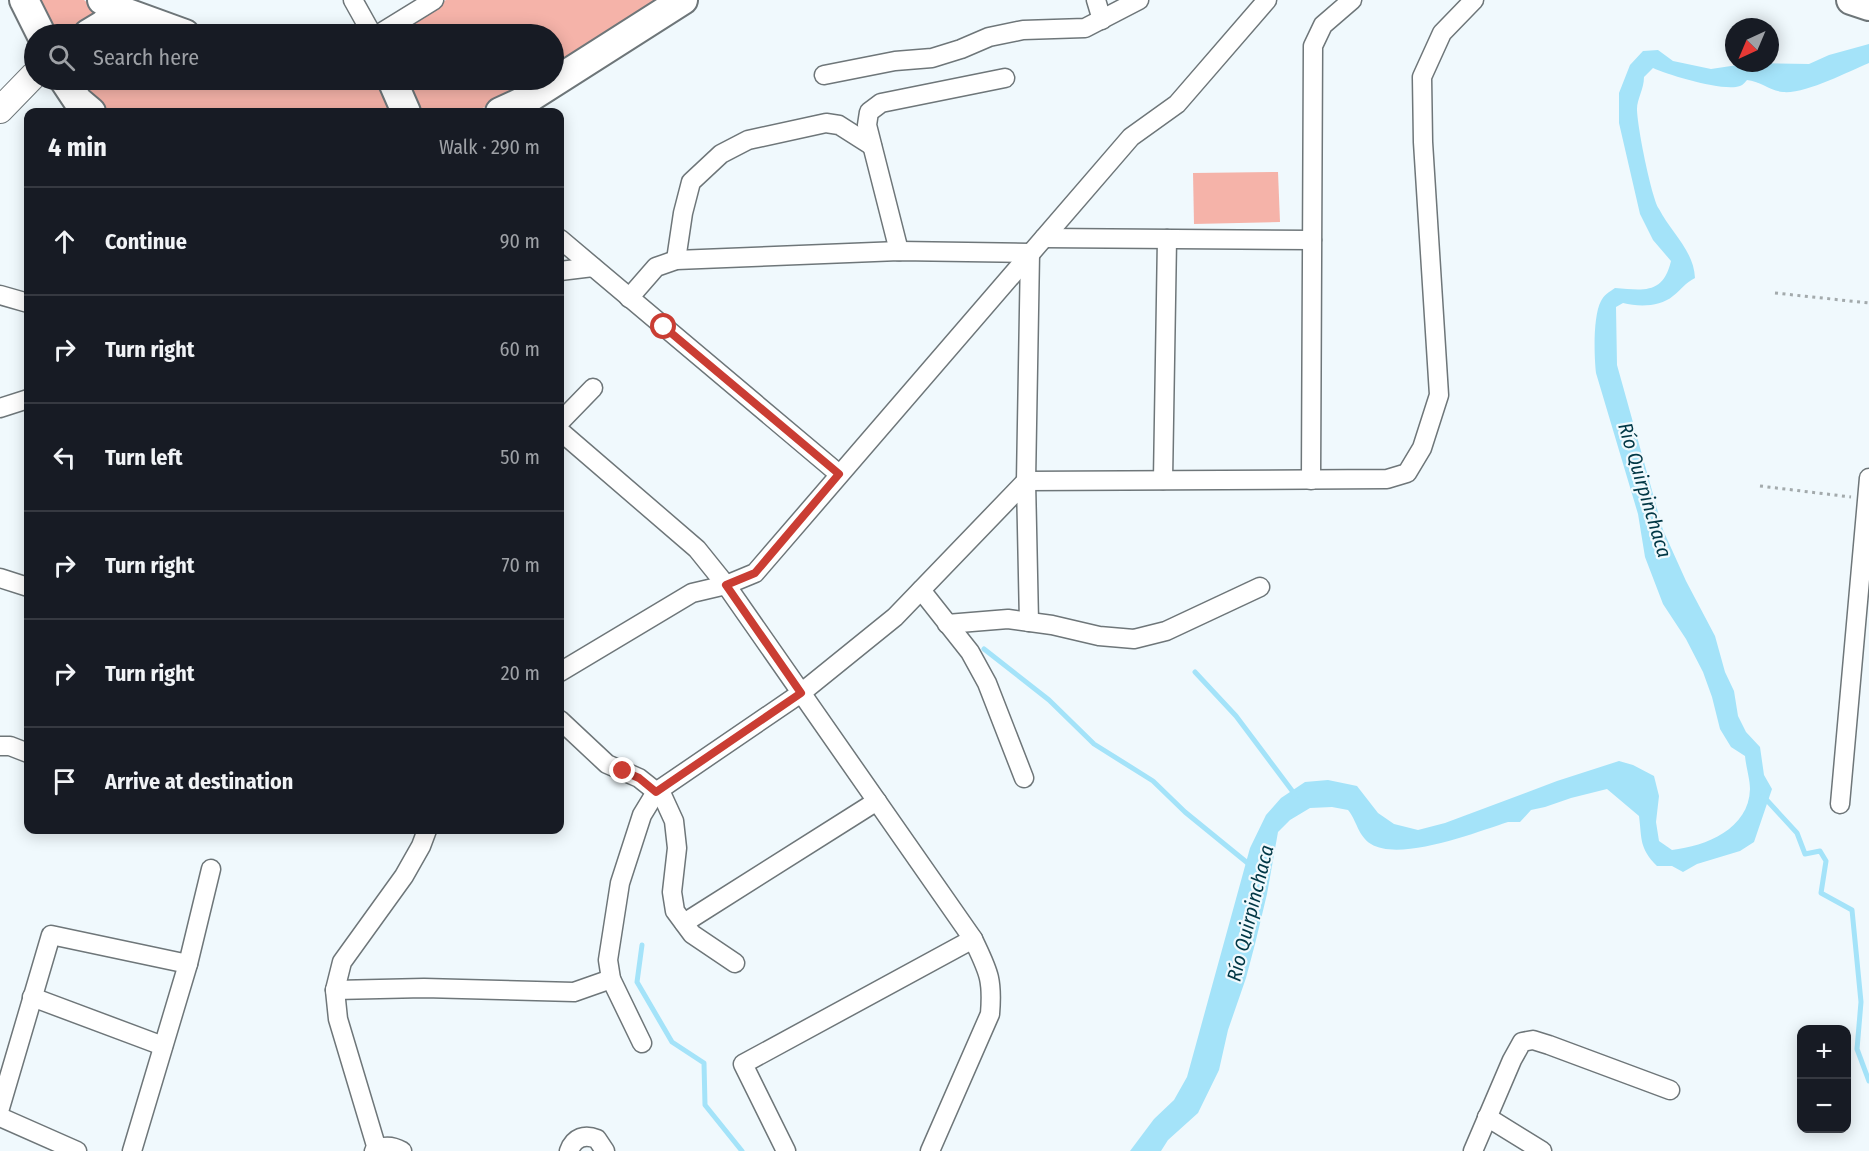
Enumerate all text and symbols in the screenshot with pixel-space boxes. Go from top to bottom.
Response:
north arrow [1725,18,1779,72]
search box [24,24,564,90]
icon: search [45,41,78,74]
text: Search here [93,44,199,71]
text: 4 min [48,132,107,163]
text: Walk · 290 m [439,135,540,159]
icon: ahead [48,225,81,258]
text: Continue [105,228,187,255]
text: 90 m [500,229,540,253]
route start [650,313,676,339]
icon: right [48,333,81,366]
text: Turn right [105,336,194,363]
text: 60 m [500,337,540,361]
water label: Río Quirpinchaca [1613,420,1677,560]
icon: left [48,441,81,474]
text: Turn left [105,444,183,471]
text: 50 m [500,445,540,469]
icon: right [48,549,81,582]
text: Turn right [105,552,194,579]
text: 70 m [502,553,540,577]
icon: right [48,657,81,690]
text: Turn right [105,660,194,687]
text: 20 m [501,661,540,685]
route end [609,757,635,783]
icon: arrive [48,765,81,798]
text: Arrive at destination [105,768,293,795]
water label: Río Quirpinchaca [1221,842,1279,984]
map controls [1797,1025,1851,1133]
button: + [1797,1025,1851,1079]
button: − [1797,1079,1851,1133]

